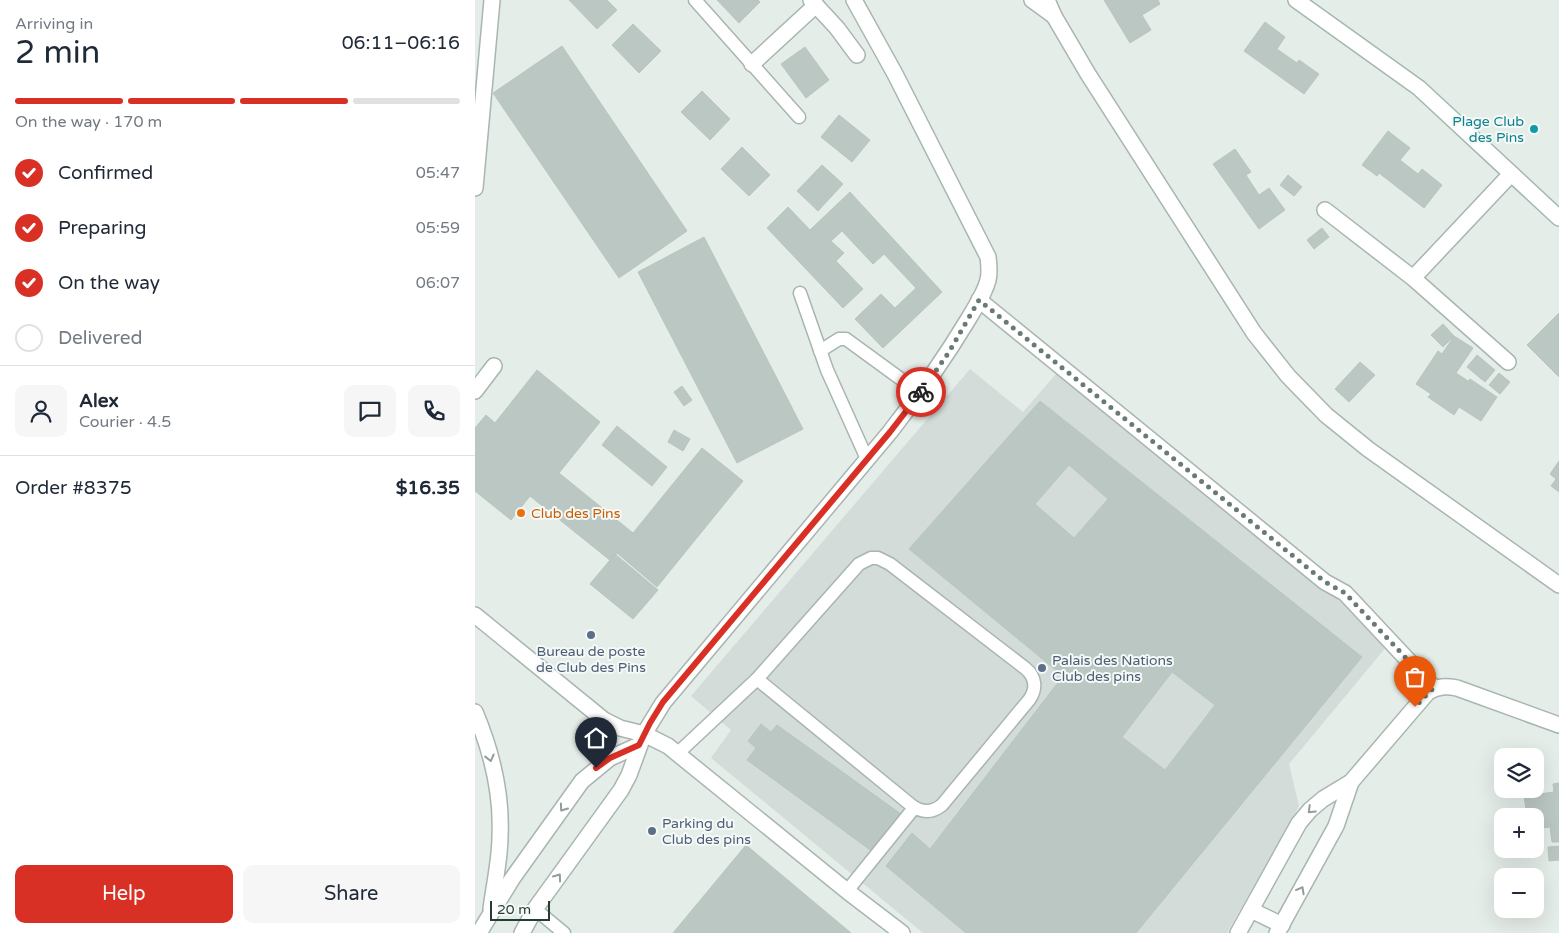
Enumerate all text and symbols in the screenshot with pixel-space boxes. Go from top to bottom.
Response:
text: Arriving in [15,14,93,34]
text: 06:11–06:16 [342,32,460,54]
text: 2 min [15,34,100,72]
text: On the way · 170 m [15,112,162,132]
place label: Plage Club des Pins [1452,113,1524,146]
marker: Plage Club des Pins [1528,123,1540,135]
icon: check [15,159,43,187]
text: Confirmed [58,162,153,184]
text: 05:47 [416,163,460,183]
icon: check [15,214,43,242]
text: Preparing [58,217,147,239]
text: 05:59 [416,218,460,238]
icon: check [15,269,43,297]
text: On the way [58,272,160,294]
text: 06:07 [416,273,460,293]
text: Delivered [58,327,143,349]
courier [896,367,946,417]
icon: bike [907,378,935,406]
button: person [15,385,67,437]
button: chat [344,385,396,437]
button: phone [408,385,460,437]
text: Alex [79,390,119,412]
text: Courier · 4.5 [79,412,171,432]
text: Order #8375 [15,477,132,499]
text: $16.35 [396,477,460,499]
place label: Club des Pins [531,505,621,522]
marker: Club des Pins [515,507,527,519]
marker: Bureau de poste de Club des Pins [585,629,597,641]
place label: Bureau de poste de Club des Pins [536,643,646,676]
place label: Palais des Nations Club des pins [1052,652,1173,685]
pin [1394,656,1436,707]
marker: Palais des Nations Club des pins [1036,662,1048,674]
icon: bag [1401,663,1429,691]
pin [575,717,617,768]
icon: home [582,724,610,752]
map controls [1494,748,1544,918]
button: layers [1494,748,1544,798]
one-way arrow [484,754,495,763]
one-way arrow [560,802,569,812]
one-way arrow [1308,804,1317,813]
button: + [1494,808,1544,858]
place label: Parking du Club des pins [662,815,751,848]
marker: Parking du Club des pins [646,825,658,837]
button: Help [15,865,233,923]
button: Share [243,865,460,923]
button: − [1494,868,1544,918]
one-way arrow [552,874,561,883]
one-way arrow [1295,887,1305,896]
scale bar [490,898,550,921]
text: 20 m [497,901,531,918]

